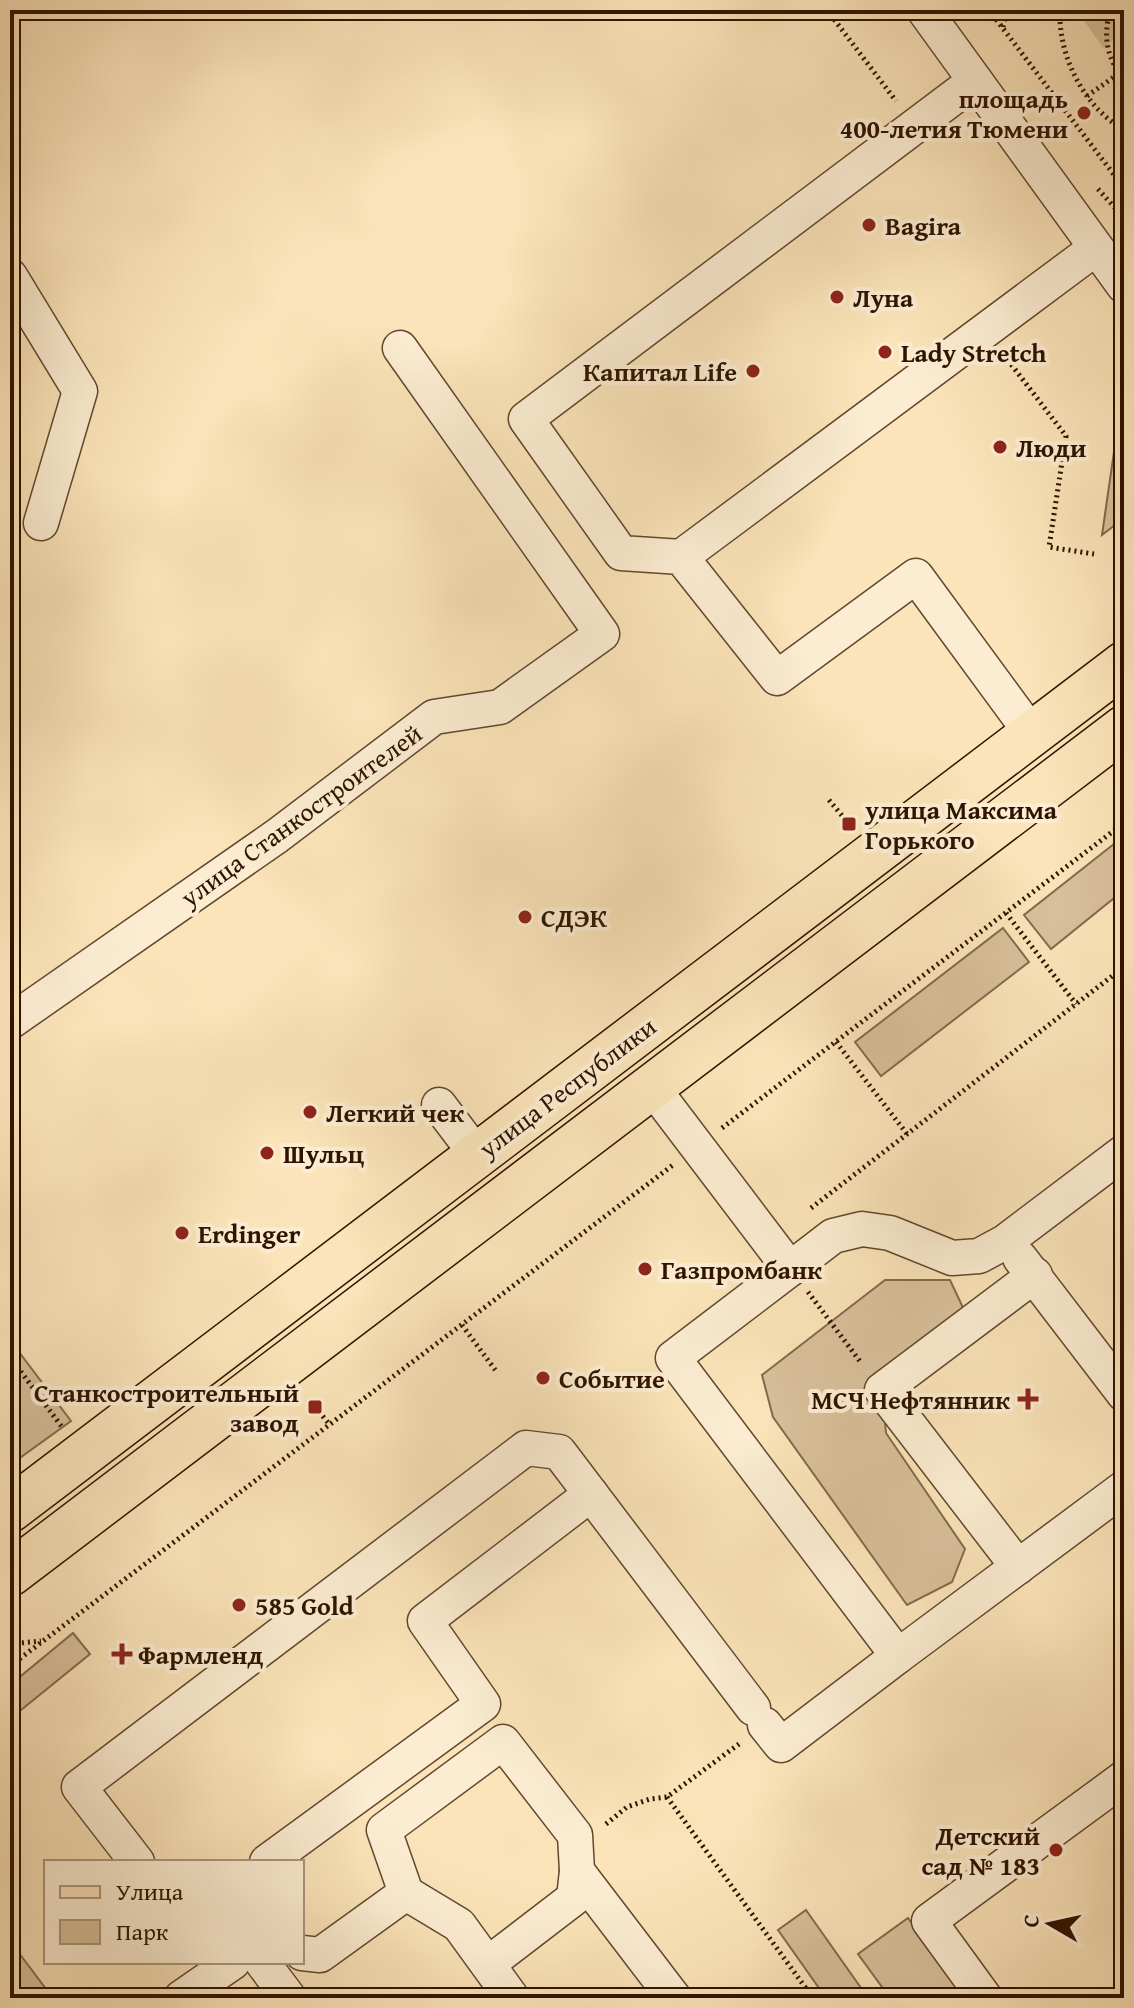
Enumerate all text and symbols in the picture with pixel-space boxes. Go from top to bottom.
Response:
place label: площадь 400-летия Тюмени [840,79,1068,148]
marker: площадь 400-летия Тюмени [1075,104,1093,122]
place label: Bagira [885,206,962,245]
marker: Bagira [860,216,878,234]
place label: Луна [853,278,914,317]
marker: Луна [828,288,846,306]
place label: Lady Stretch [901,333,1047,372]
marker: Lady Stretch [876,343,894,361]
place label: Капитал Life [583,352,737,391]
marker: Капитал Life [744,362,762,380]
place label: Люди [1016,428,1086,467]
marker: Люди [991,438,1009,456]
street label: улица Станкостроителей [171,714,430,917]
place label: улица Максима Горького [864,790,1058,859]
marker: улица Максима Горького [840,815,858,833]
place label: СДЭК [541,898,608,937]
marker: СДЭК [516,908,534,926]
street label: улица Республики [469,1007,664,1167]
place label: Легкий чек [326,1093,464,1132]
marker: Легкий чек [301,1103,319,1121]
place label: Шульц [283,1134,365,1173]
marker: Шульц [258,1144,276,1162]
place label: Erdinger [198,1214,300,1253]
marker: Erdinger [173,1224,191,1242]
place label: Газпромбанк [661,1250,822,1289]
marker: Газпромбанк [636,1260,654,1278]
place label: Событие [559,1359,665,1398]
marker: Событие [534,1369,552,1387]
place label: Станкостроительный завод [34,1373,299,1442]
place label: МСЧ Нефтянник [811,1380,1010,1419]
marker: МСЧ Нефтянник [1017,1388,1039,1410]
marker: Станкостроительный завод [306,1398,324,1416]
place label: 585 Gold [255,1586,354,1625]
marker: 585 Gold [230,1596,248,1614]
place label: Фармленд [138,1635,263,1674]
marker: Фармленд [113,1645,131,1663]
place label: Детский сад № 183 [921,1816,1040,1885]
marker: Детский сад № 183 [1047,1841,1065,1859]
legend [44,1860,304,1964]
text: Улица [116,1874,184,1909]
north arrow [1010,1884,1090,1964]
text: С [1013,1912,1047,1930]
text: Парк [116,1914,169,1949]

